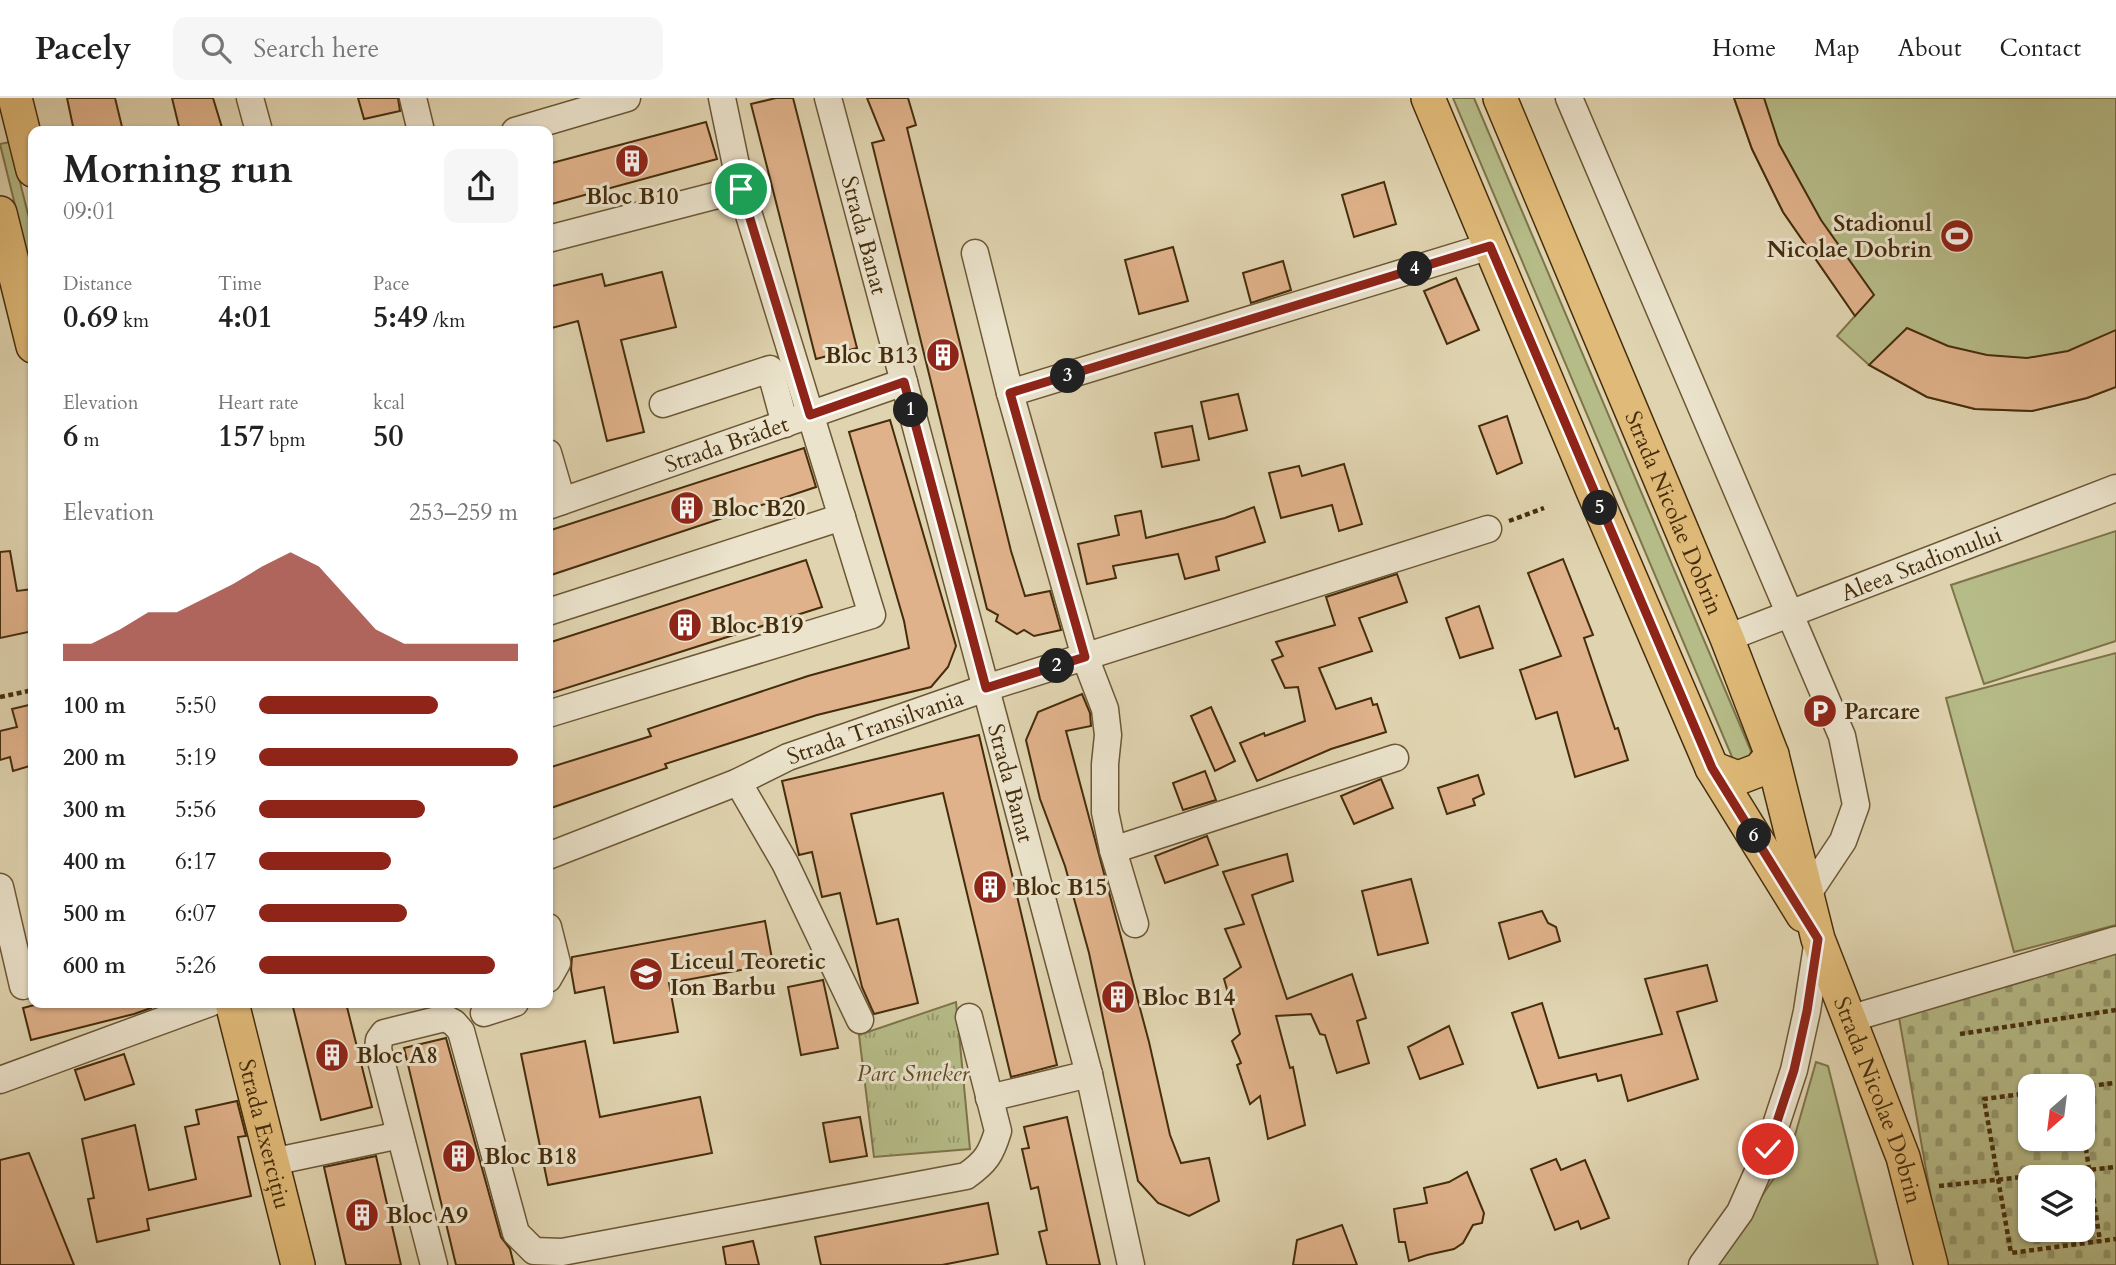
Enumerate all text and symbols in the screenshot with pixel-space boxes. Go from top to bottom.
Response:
search box [173,17,663,80]
text: Pacely [35,26,131,71]
icon: search [197,29,235,67]
text: Search here [253,31,379,66]
text: Home [1712,32,1776,65]
text: Map [1814,32,1860,65]
text: About [1898,32,1962,65]
text: Contact [2000,32,2081,65]
building icon: Bloc B10 [613,142,651,180]
text: Morning run [63,144,293,196]
button: share [444,149,518,223]
pin [711,159,771,219]
icon: arrive [722,170,760,208]
street label: Strada Banat [834,173,895,298]
place label: Bloc B10 [585,181,679,212]
text: 09:01 [63,196,116,227]
place label: Stadionul Nicolae Dobrin [1767,208,1932,265]
sports icon: Stadionul Nicolae Dobrin [1938,217,1976,255]
pin: 4 [1398,252,1432,286]
text: 4 [1410,255,1419,281]
text: Distance [63,271,132,297]
text: Time [218,271,262,297]
text: Pace [373,271,410,297]
text: 0.69 [63,297,118,338]
text: 4:01 [218,297,273,338]
text: 5:49 [373,297,428,338]
text: km [118,308,149,334]
text: /km [428,308,465,334]
building icon: Bloc B13 [924,336,962,374]
place label: Bloc B13 [825,340,918,371]
pin: 3 [1050,358,1086,394]
text: 3 [1063,362,1072,388]
text: Elevation [63,390,138,416]
text: Heart rate [218,390,299,416]
text: kcal [373,390,405,416]
pin: 1 [894,392,928,428]
text: 1 [906,396,915,422]
street label: Strada Nicolae Dobrin [1617,406,1731,620]
street label: Strada Brădet [660,408,793,480]
text: 6 [63,416,78,457]
text: 157 [218,416,264,457]
text: 50 [373,416,404,457]
text: m [78,427,100,453]
text: bpm [264,427,306,453]
building icon: Bloc B20 [668,489,706,527]
pin: 5 [1582,490,1618,526]
place label: Bloc B20 [712,493,805,524]
text: 5 [1595,494,1604,520]
text: Elevation [63,497,154,528]
text: 253–259 m [409,497,518,528]
street label: Aleea Stadionului [1836,519,2006,609]
building icon: Bloc B19 [666,606,704,644]
place label: Bloc B19 [710,610,803,641]
pin: 2 [1040,648,1074,684]
text: 2 [1052,652,1061,678]
street label: Strada Transilvania [783,682,968,772]
text: 100 m [63,690,126,721]
text: 5:50 [175,690,216,721]
parking icon: Parcare [1801,692,1839,730]
place label: Parcare [1844,696,1920,727]
street label: Strada Banat [980,720,1041,846]
text: 200 m [63,742,126,773]
text: 5:19 [175,742,216,773]
text: 300 m [63,794,126,825]
text: 5:56 [175,794,216,825]
pin: 6 [1736,818,1772,854]
text: 6 [1749,822,1758,848]
text: 400 m [63,846,126,877]
text: 6:17 [175,846,216,877]
building icon: Bloc B15 [971,868,1009,906]
place label: Bloc B15 [1014,872,1107,903]
text: 500 m [63,898,126,929]
text: 6:07 [175,898,216,929]
place label: Liceul Teoretic Ion Barbu [670,946,826,1003]
text: 600 m [63,950,126,981]
text: 5:26 [175,950,216,981]
school or university icon: Liceul Teoretic Ion Barbu [627,955,665,993]
building icon: Bloc B14 [1099,978,1137,1016]
place label: Bloc B14 [1142,982,1235,1013]
street label: Strada Nicolae Dobrin [1826,992,1929,1207]
building icon: Bloc A8 [313,1036,351,1074]
place label: Bloc A8 [356,1040,438,1071]
street label: Strada Exercițiu [231,1056,298,1212]
park label: Parc Smeker [857,1058,971,1089]
north arrow [2018,1074,2095,1152]
map controls [2018,1074,2095,1242]
pin [1738,1119,1798,1179]
icon: check [1749,1130,1787,1168]
building icon: Bloc B18 [440,1137,478,1175]
place label: Bloc B18 [484,1141,577,1172]
button: layers [2018,1165,2095,1242]
building icon: Bloc A9 [343,1196,381,1234]
place label: Bloc A9 [386,1200,468,1231]

